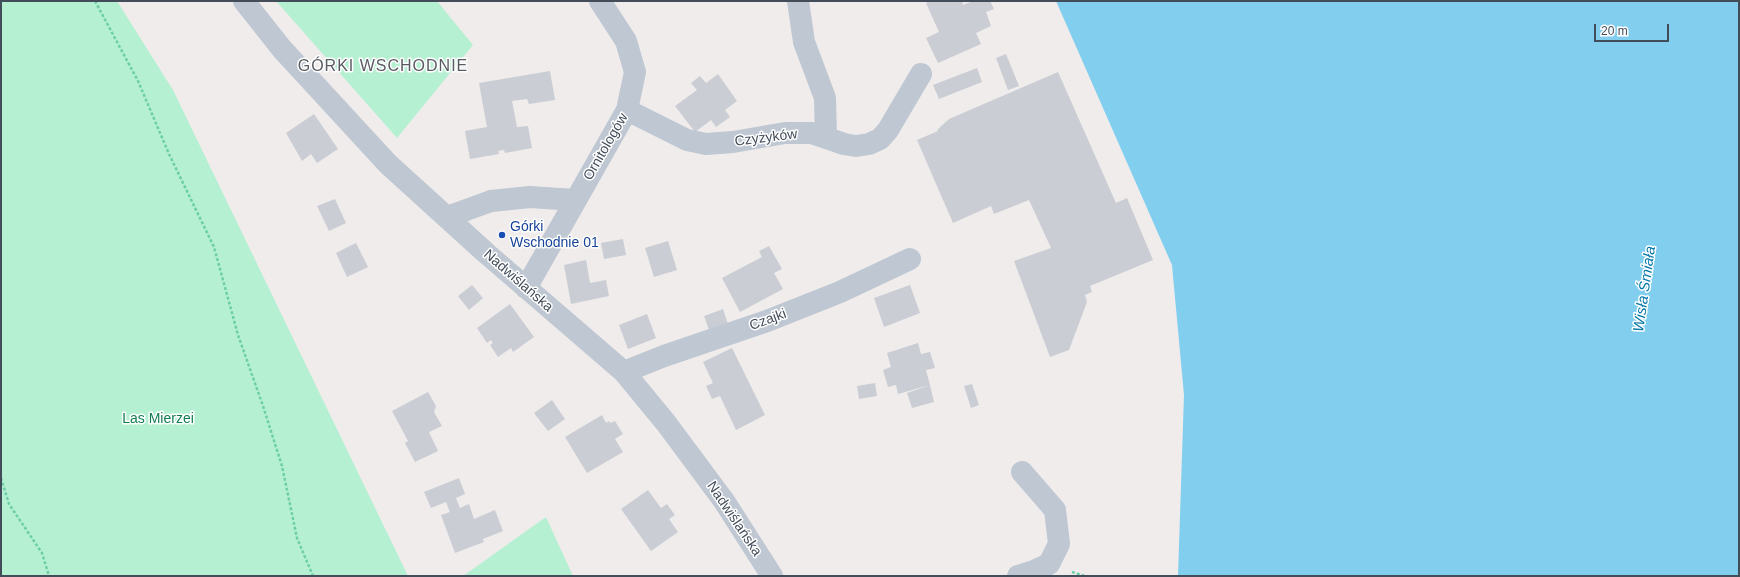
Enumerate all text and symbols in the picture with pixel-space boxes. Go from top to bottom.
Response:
scale bar [1596,16,1671,42]
text: 20 m [1601,24,1628,38]
district label: GÓRKI WSCHODNIE [298,57,468,77]
street label: Ornitologów [580,110,632,184]
street label: Czyżyków [734,126,798,150]
place label: Górki Wschodnie 01 [510,219,599,252]
marker: Górki Wschodnie 01 [497,230,507,240]
water label: Wisła Śmiała [1630,245,1660,333]
street label: Nadwiślańska [480,246,556,316]
street label: Czajki [747,306,789,334]
park label: Las Mierzei [122,411,194,427]
street label: Nadwiślańska [703,478,765,560]

